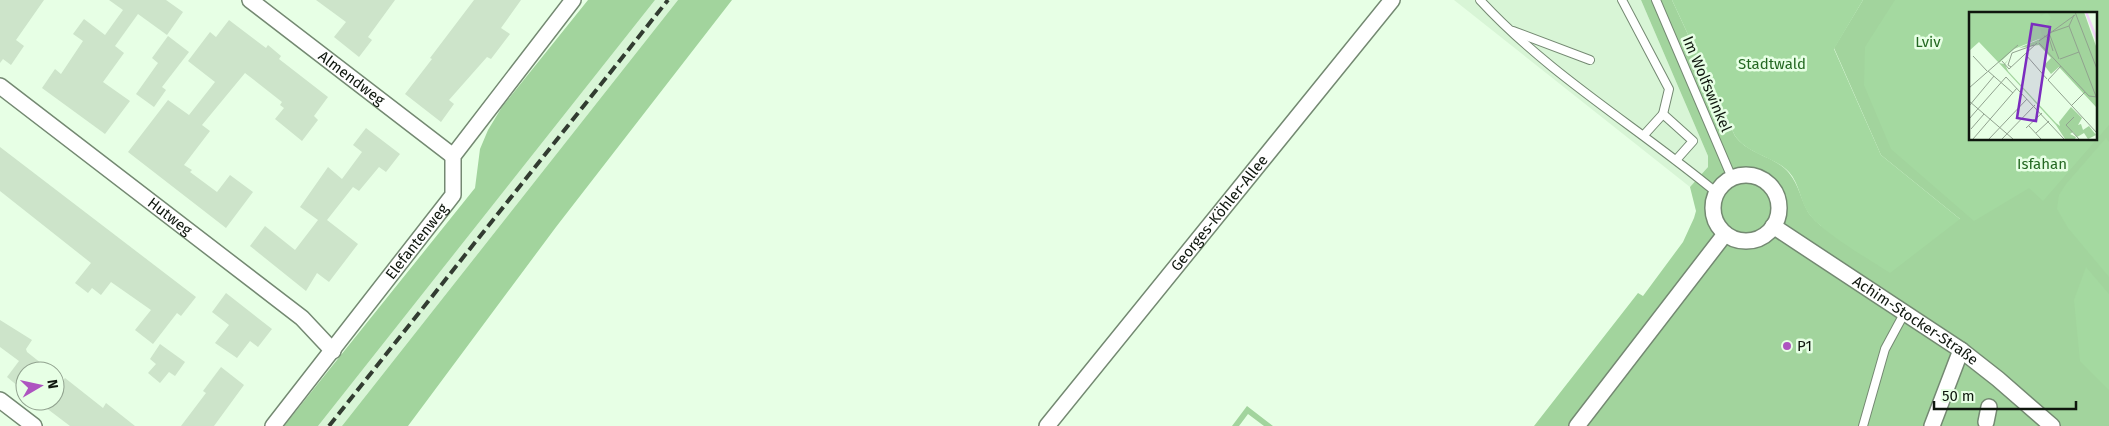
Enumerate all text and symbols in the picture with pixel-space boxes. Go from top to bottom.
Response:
inset map [1969,12,2096,140]
street label: Im Wolfswinkel [1679,33,1736,135]
park label: Lviv [1915,33,1941,51]
street label: Almendweg [315,47,388,109]
park label: Stadtwald [1738,55,1806,73]
street label: Georges-Köhler-Allee [1167,151,1272,275]
park label: Isfahan [2017,155,2067,173]
street label: Hutweg [144,194,196,239]
street label: Elefantenweg [382,200,452,283]
street label: Achim-Stocker-Straße [1849,272,1982,369]
place label: P1 [1797,337,1812,355]
marker: P1 [1781,340,1793,352]
north arrow [15,361,65,411]
text: N [43,378,61,390]
scale bar [1934,378,2076,410]
text: 50 m [1942,387,1975,405]

